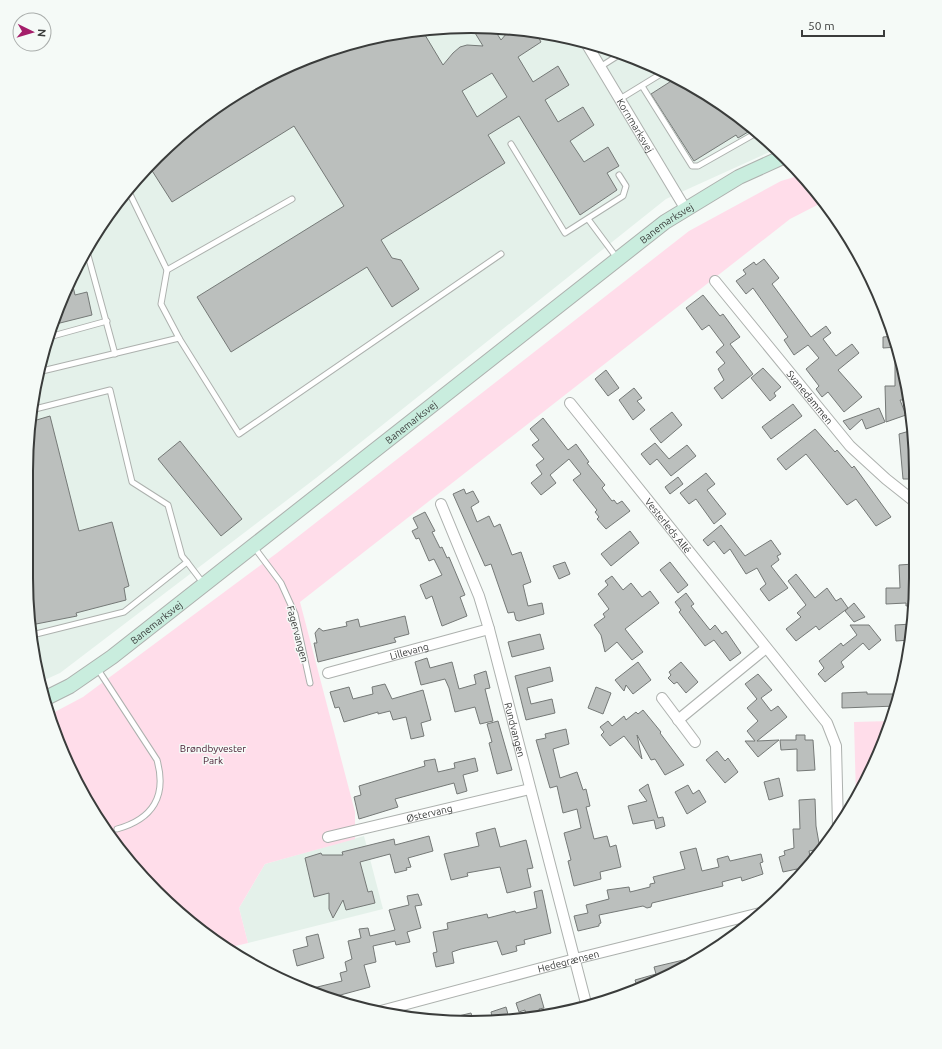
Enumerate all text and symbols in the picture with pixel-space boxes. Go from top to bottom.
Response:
north arrow [12,12,52,52]
scale bar [802,12,884,38]
text: 50 m [808,19,835,32]
text: N [36,28,48,37]
street label: Kornmarksvej [615,97,655,155]
street label: Banemarksvej [638,201,695,246]
street label: Svanedammen [784,368,835,426]
street label: Banemarksvej [383,399,439,446]
street label: Vesterleds Allé [643,496,693,555]
street label: Banemarksvej [128,599,184,646]
street label: Fagervangen [285,605,310,664]
street label: Lillevang [389,641,430,662]
street label: Rundvangen [502,701,527,758]
park label: Brøndbyvester Park [180,743,246,766]
street label: Østervang [405,803,453,824]
street label: Hedegrænsen [536,948,600,975]

